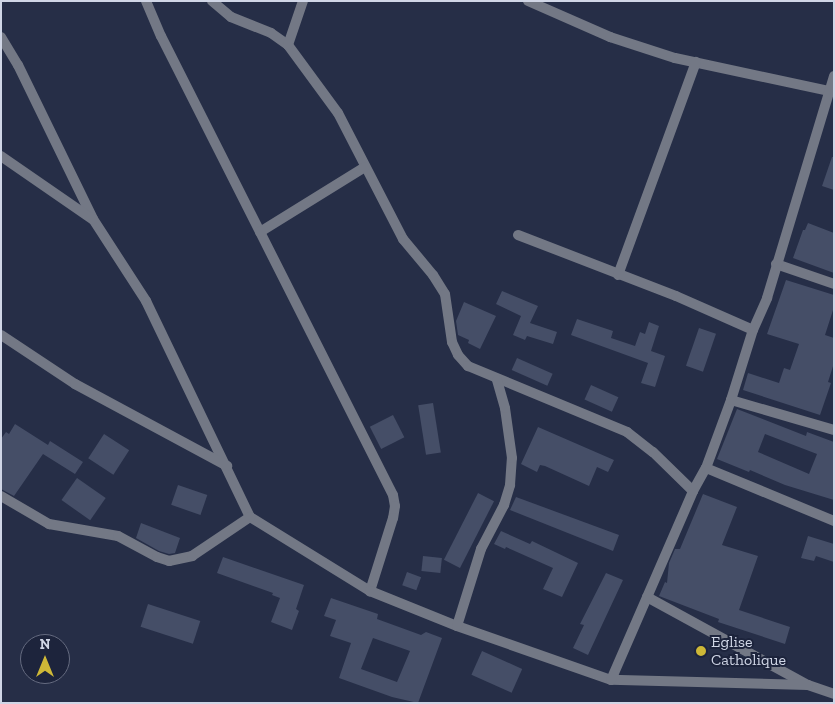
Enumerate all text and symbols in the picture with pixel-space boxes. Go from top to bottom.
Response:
place label: Eglise Catholique [711,632,786,670]
north arrow [20,634,70,684]
text: N [40,636,50,653]
marker: Eglise Catholique [695,645,707,657]

